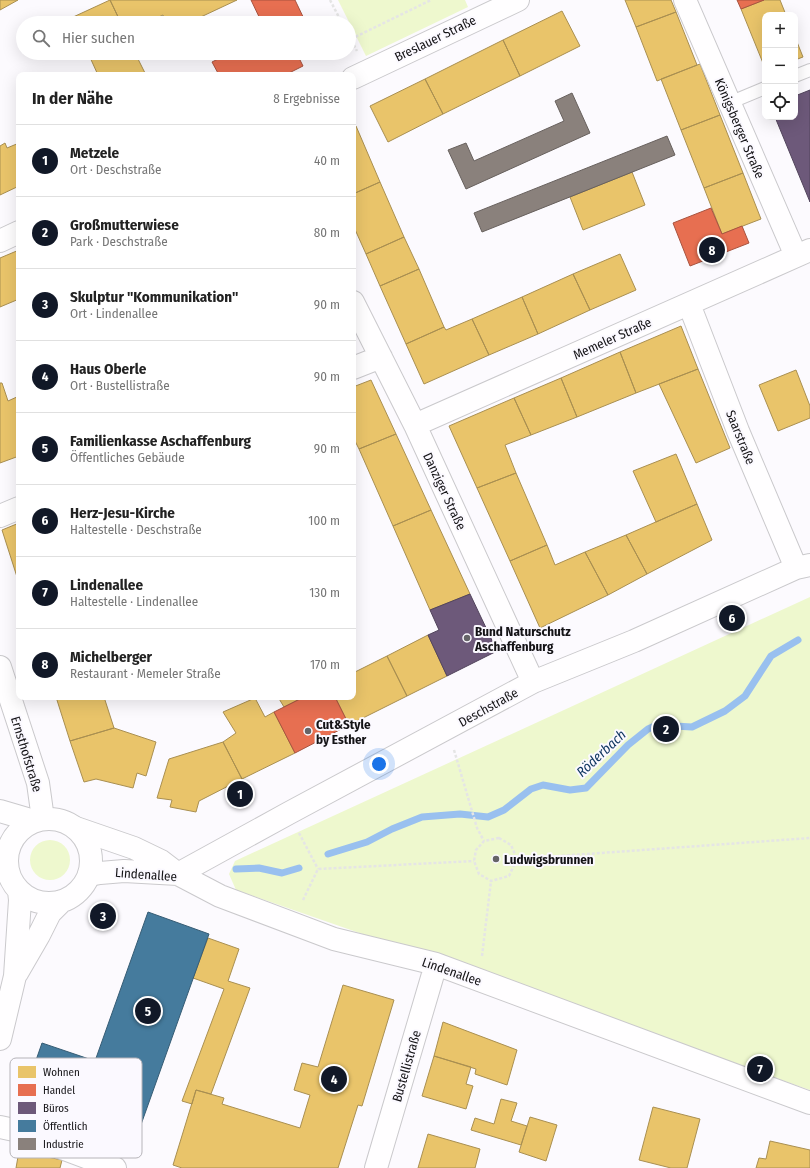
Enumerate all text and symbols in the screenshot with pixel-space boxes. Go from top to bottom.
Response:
street label: Breslauer Straße [392,12,478,65]
map controls [762,12,798,120]
button: + [762,12,798,48]
search box [16,16,356,60]
icon: search [30,27,52,49]
text: Hier suchen [62,29,135,47]
button: − [762,48,798,84]
street label: Königsberger Straße [712,76,767,181]
button: locate [762,84,798,120]
text: In der Nähe [32,88,113,109]
text: 8 Ergebnisse [273,91,340,106]
text: Metzele [70,144,119,162]
text: 1 [42,153,48,168]
text: 40 m [314,153,340,168]
text: Ort · Deschstraße [70,162,161,177]
text: Großmutterwiese [70,216,179,234]
text: 2 [42,225,48,240]
text: 80 m [314,225,340,240]
text: Park · Deschstraße [70,234,168,249]
pin: 8 [699,235,725,265]
text: Skulptur "Kommunikation" [70,288,238,306]
text: 3 [42,297,48,312]
text: 90 m [314,297,340,312]
text: Ort · Lindenallee [70,306,158,321]
street label: Memeler Straße [571,315,654,362]
text: Haus Oberle [70,360,146,378]
text: 4 [42,369,48,384]
text: 90 m [314,369,340,384]
text: Ort · Bustellistraße [70,378,170,393]
street label: Saarstraße [723,408,758,467]
text: Familienkasse Aschaffenburg [70,432,251,450]
text: 5 [42,441,48,456]
text: 90 m [314,441,340,456]
text: Öffentliches Gebäude [70,450,185,465]
street label: Danziger Straße [420,450,469,532]
text: Herz-Jesu-Kirche [70,504,175,522]
text: 6 [42,513,48,528]
text: 100 m [308,513,340,528]
text: Haltestelle · Deschstraße [70,522,202,537]
text: Lindenallee [70,576,143,594]
text: 7 [42,585,48,600]
text: 130 m [309,585,340,600]
text: Haltestelle · Lindenallee [70,594,198,609]
pin: 6 [719,603,745,633]
place label: Bund Naturschutz Aschaffenburg [474,624,571,654]
marker: Bund Naturschutz Aschaffenburg [462,633,472,643]
text: Michelberger [70,648,152,666]
text: 8 [42,657,48,672]
text: 170 m [310,657,340,672]
text: Restaurant · Memeler Straße [70,666,221,681]
street label: Deschstraße [456,685,521,730]
street label: Ernsthofstraße [8,714,45,794]
pin: 2 [653,714,679,744]
place label: Cut&Style by Esther [316,717,371,747]
marker: Cut&Style by Esther [303,726,313,736]
water label: Röderbach [573,726,630,781]
your location [369,754,389,774]
pin: 1 [227,779,253,809]
place label: Ludwigsbrunnen [504,852,594,867]
marker: Ludwigsbrunnen [491,854,501,864]
street label: Lindenallee [115,865,177,884]
pin: 3 [90,901,116,931]
street label: Lindenallee [420,954,484,989]
pin: 5 [135,996,161,1026]
street label: Bustellistraße [389,1029,424,1104]
pin: 7 [747,1054,773,1084]
legend [10,1058,142,1158]
pin: 4 [321,1064,347,1094]
text: Wohnen [43,1066,80,1079]
text: Handel [43,1084,75,1097]
text: Büros [43,1102,69,1115]
text: Öffentlich [43,1120,87,1133]
text: Industrie [43,1138,84,1151]

